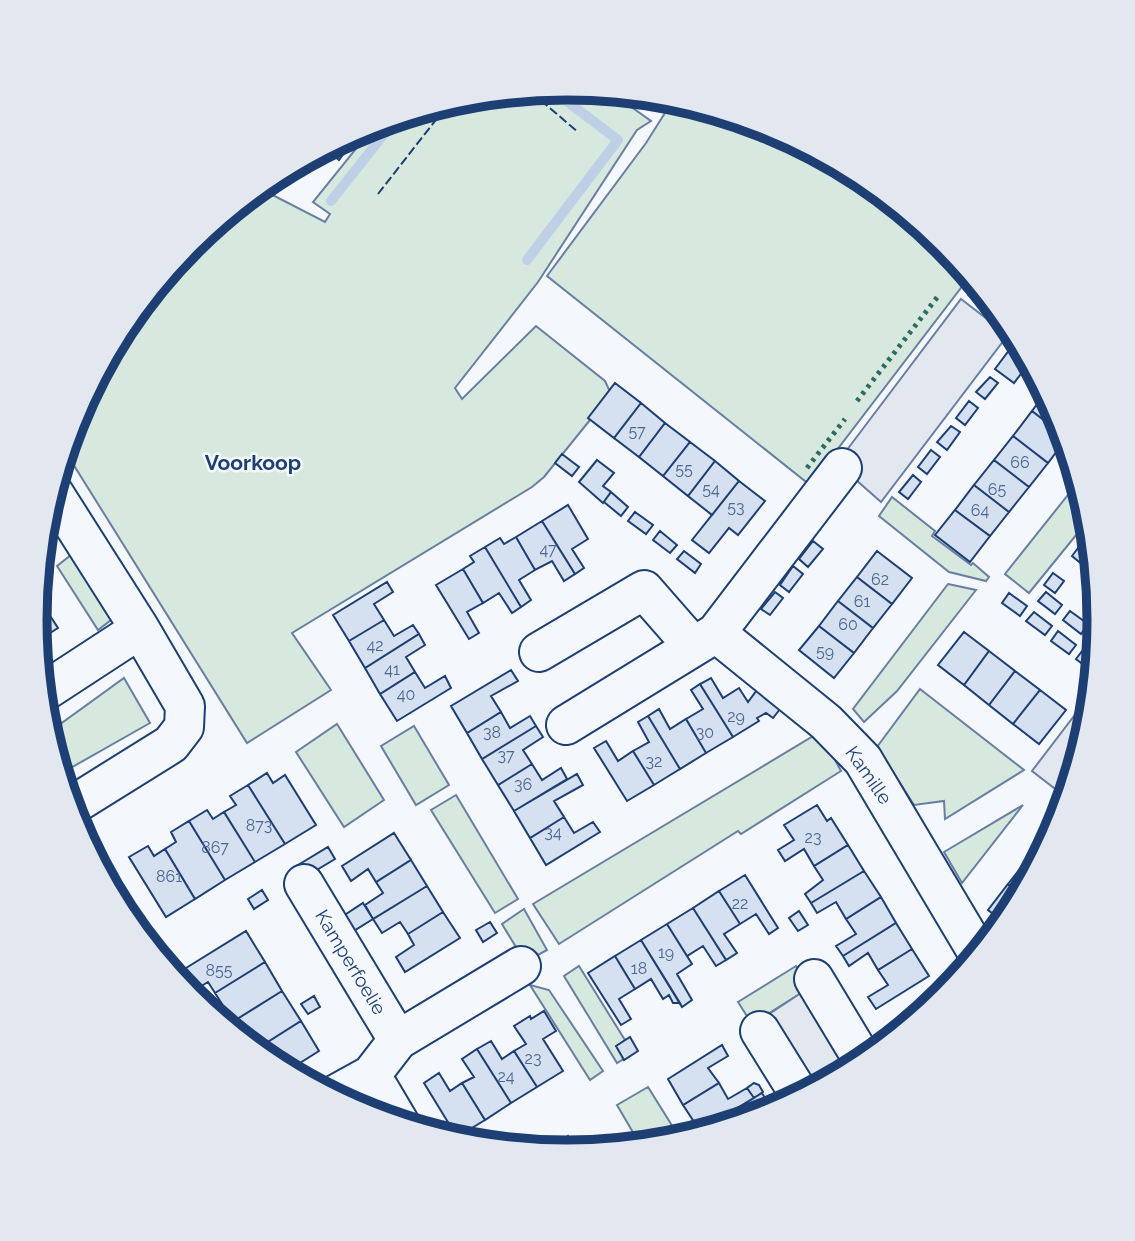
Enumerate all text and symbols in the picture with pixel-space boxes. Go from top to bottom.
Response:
house number: 57 [628,422,646,441]
district label: Voorkoop [205,450,301,475]
house number: 66 [1010,453,1030,472]
house number: 55 [675,460,693,479]
house number: 54 [702,480,720,499]
house number: 65 [988,480,1006,499]
house number: 53 [727,498,745,517]
house number: 64 [971,501,989,520]
house number: 47 [539,540,557,559]
house number: 62 [871,570,889,589]
house number: 61 [854,592,870,611]
house number: 60 [838,615,858,634]
house number: 42 [366,636,384,655]
house number: 59 [816,642,834,661]
house number: 41 [384,660,400,679]
house number: 40 [397,685,415,704]
house number: 29 [727,707,745,726]
house number: 38 [483,723,501,742]
house number: 30 [696,723,714,742]
street label: Kamille [841,742,897,808]
house number: 37 [497,746,515,765]
house number: 32 [646,752,662,771]
house number: 36 [514,775,532,794]
house number: 873 [246,816,272,835]
house number: 34 [544,823,562,842]
house number: 23 [805,828,821,847]
house number: 867 [201,838,229,857]
house number: 861 [156,867,182,886]
house number: 22 [732,894,748,913]
street label: Kamperfoelie [311,906,391,1018]
house number: 19 [658,943,674,962]
house number: 18 [631,959,647,978]
house number: 855 [206,961,233,980]
house number: 23 [525,1049,541,1068]
house number: 24 [497,1067,515,1086]

